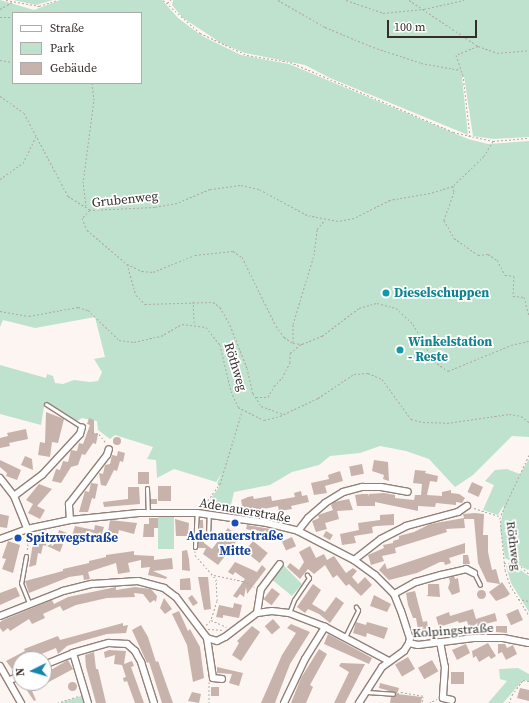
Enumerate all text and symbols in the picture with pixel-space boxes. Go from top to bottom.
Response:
legend [12,12,142,84]
scale bar [389,12,479,38]
text: 100 m [394,19,426,35]
text: Straße [50,20,84,36]
text: Park [50,40,75,56]
text: Gebäude [50,60,97,76]
street label: Grubenweg [91,189,159,211]
place label: Dieselschuppen [394,285,489,301]
marker: Dieselschuppen [381,288,391,298]
place label: Winkelstation - Reste [408,335,492,366]
street label: Röthweg [220,341,250,393]
marker: Winkelstation - Reste [395,345,405,355]
street label: Adenauerstraße [198,495,292,527]
marker: Adenauerstraße Mitte [230,518,240,528]
street label: Röthweg [502,520,524,572]
place label: Adenauerstraße Mitte [187,529,283,560]
place label: Spitzwegstraße [26,530,118,546]
marker: Spitzwegstraße [13,533,23,543]
street label: Kolpingstraße [412,620,494,642]
north arrow [12,651,52,691]
text: N [13,667,28,677]

